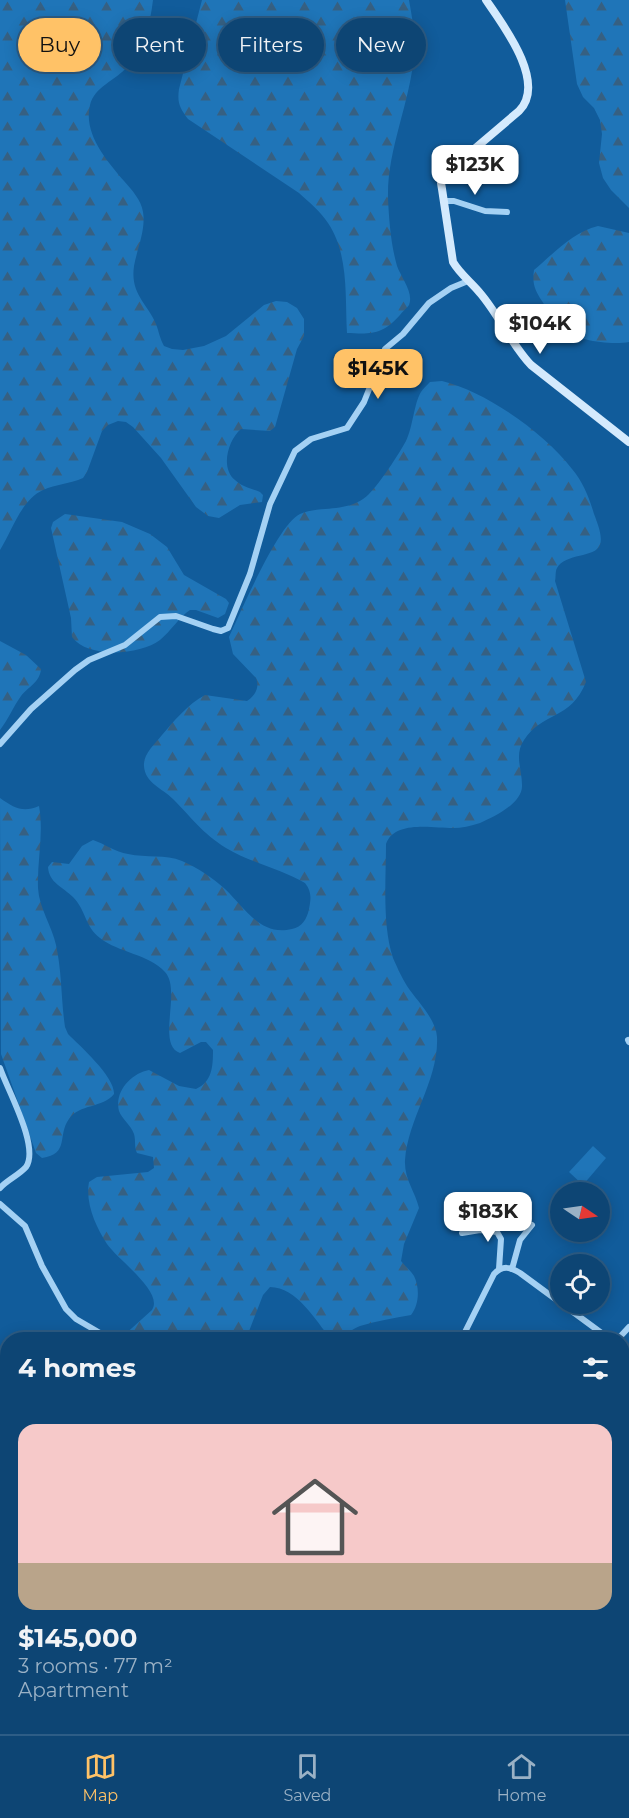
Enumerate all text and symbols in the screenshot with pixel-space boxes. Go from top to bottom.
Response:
chip: Buy [18,18,101,72]
chip: Rent [113,18,206,72]
chip: Filters [218,18,324,72]
chip: New [336,18,426,72]
pin: $123K [433,145,517,196]
text: $123K [446,152,504,176]
pin: $104K [498,304,582,355]
text: $104K [509,311,571,335]
pin: $145K [336,349,420,400]
text: $145K [348,356,408,380]
north arrow [550,1182,610,1242]
map controls [550,1182,610,1314]
pin: $183K [446,1192,530,1243]
text: $183K [458,1199,518,1223]
button: locate [550,1254,610,1314]
text: 4 homes [18,1352,136,1384]
icon: filters [579,1352,612,1385]
icon: home [261,1463,369,1571]
text: $145,000 [18,1622,137,1654]
text: 3 rooms · 77 m² [18,1654,173,1678]
text: Apartment [18,1678,129,1702]
tab: Map [83,1750,118,1805]
tab: Saved [283,1750,331,1805]
tab: Home [497,1750,546,1805]

